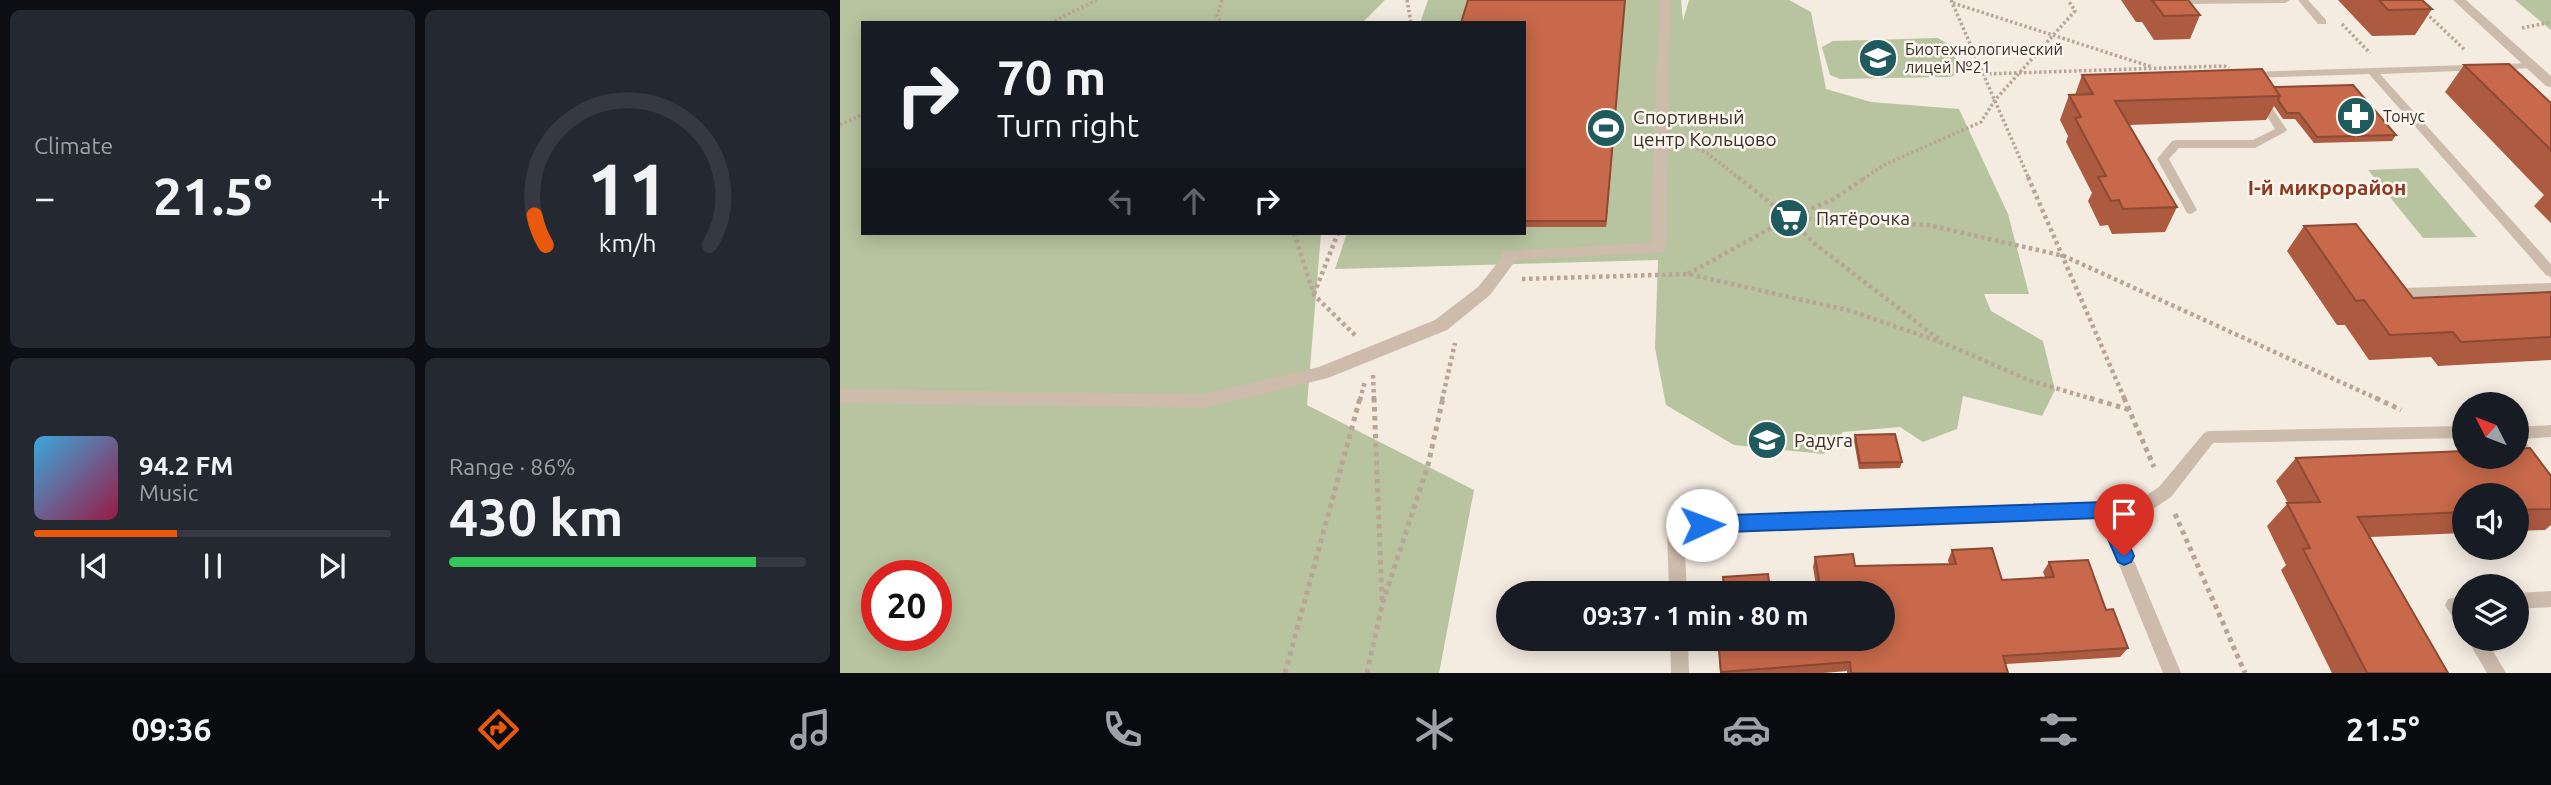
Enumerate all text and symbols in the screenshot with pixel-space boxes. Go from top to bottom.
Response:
school or university icon: Биотехнологический лицей №21 [1857,37,1899,79]
place label: Биотехнологический лицей №21 [1905,40,2063,76]
icon: right [882,49,973,140]
text: 70 m [997,49,1106,104]
pharmacy icon: Тонус [2335,95,2377,137]
place label: Спортивный центр Кольцово [1633,106,1777,150]
text: Turn right [997,107,1139,143]
sports icon: Спортивный центр Кольцово [1585,107,1627,149]
place label: Тонус [2383,107,2426,125]
text: Climate [34,133,113,158]
text: 11 [586,147,669,229]
text: 21.5° [153,167,272,225]
district label: I-й микрорайон [2248,175,2406,199]
text: − [34,176,55,218]
text: + [370,176,391,218]
icon: left [1102,182,1140,220]
icon: ahead [1175,182,1213,220]
icon: right [1248,182,1286,220]
supermarket icon: Пятёрочка [1768,197,1810,239]
place label: Пятёрочка [1816,207,1910,229]
text: km/h [599,229,656,257]
north arrow [2452,392,2529,469]
map controls [2452,392,2529,651]
school or university icon: Радуга [1746,419,1788,461]
place label: Радуга [1794,429,1853,451]
text: 94.2 FM [139,451,233,480]
text: Range · 86% [449,454,576,479]
text: Music [139,480,198,505]
button: sound [2452,483,2529,560]
pin [2094,484,2154,556]
text: 430 km [449,488,623,546]
position arrow [1665,488,1739,562]
icon: arrive [2105,495,2143,533]
icon: previous [75,547,113,585]
icon: pause [194,547,232,585]
icon: next [313,547,351,585]
speed limit sign: 20 [861,560,952,651]
button: layers [2452,574,2529,651]
text: 09:37 · 1 min · 80 m [1582,601,1809,630]
icon: directions [474,705,523,754]
icon: music [786,705,835,754]
icon: phone [1098,705,1147,754]
icon: climate [1410,705,1459,754]
icon: car [1722,705,1771,754]
icon: filters [2034,705,2083,754]
text: 09:36 [131,711,212,747]
text: 21.5° [2346,711,2419,747]

